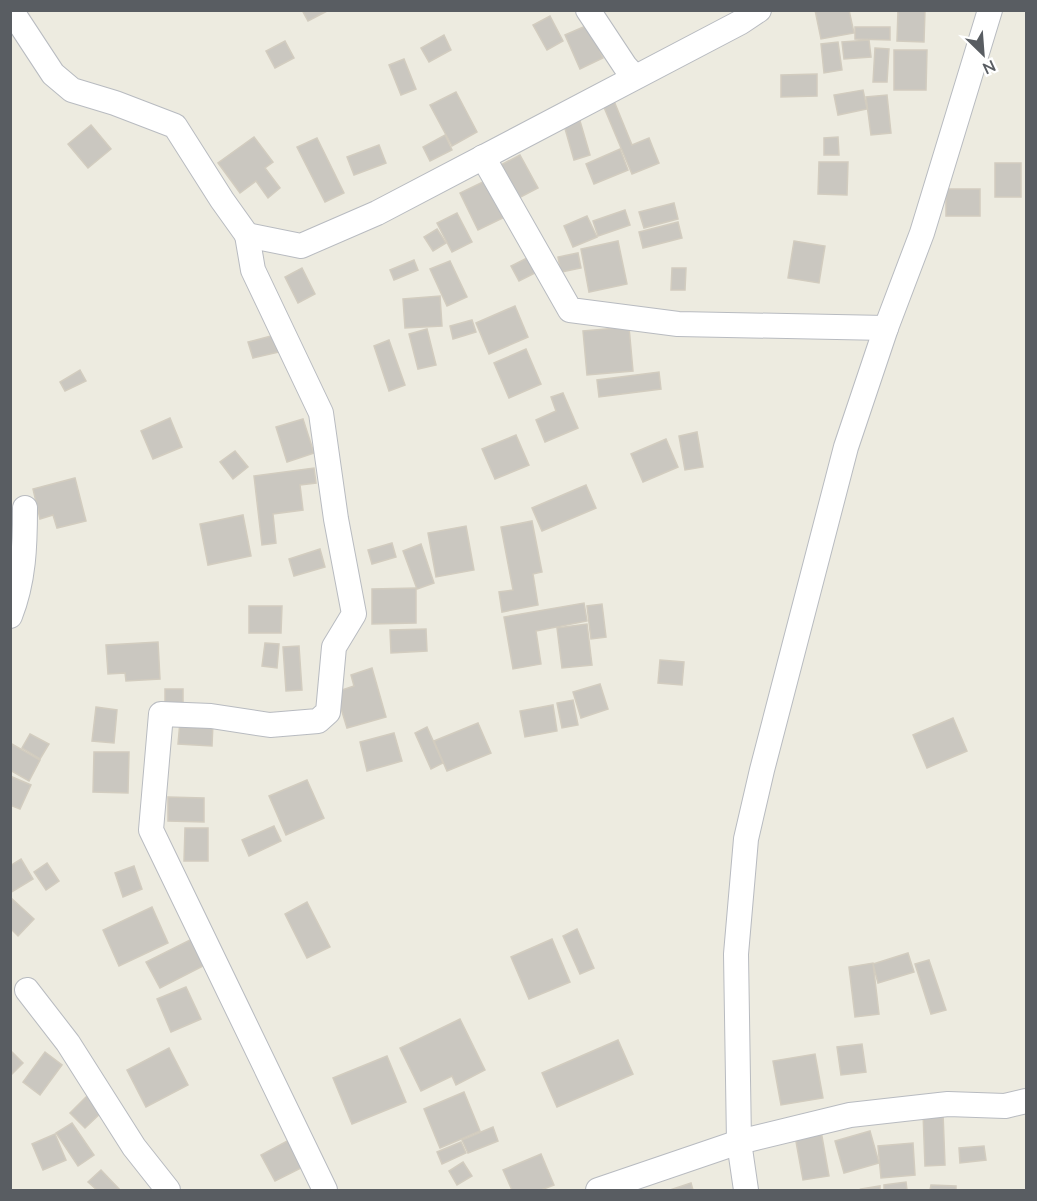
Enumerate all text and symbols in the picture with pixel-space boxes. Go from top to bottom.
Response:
north arrow [953,24,1013,84]
text: N [980,56,999,79]

